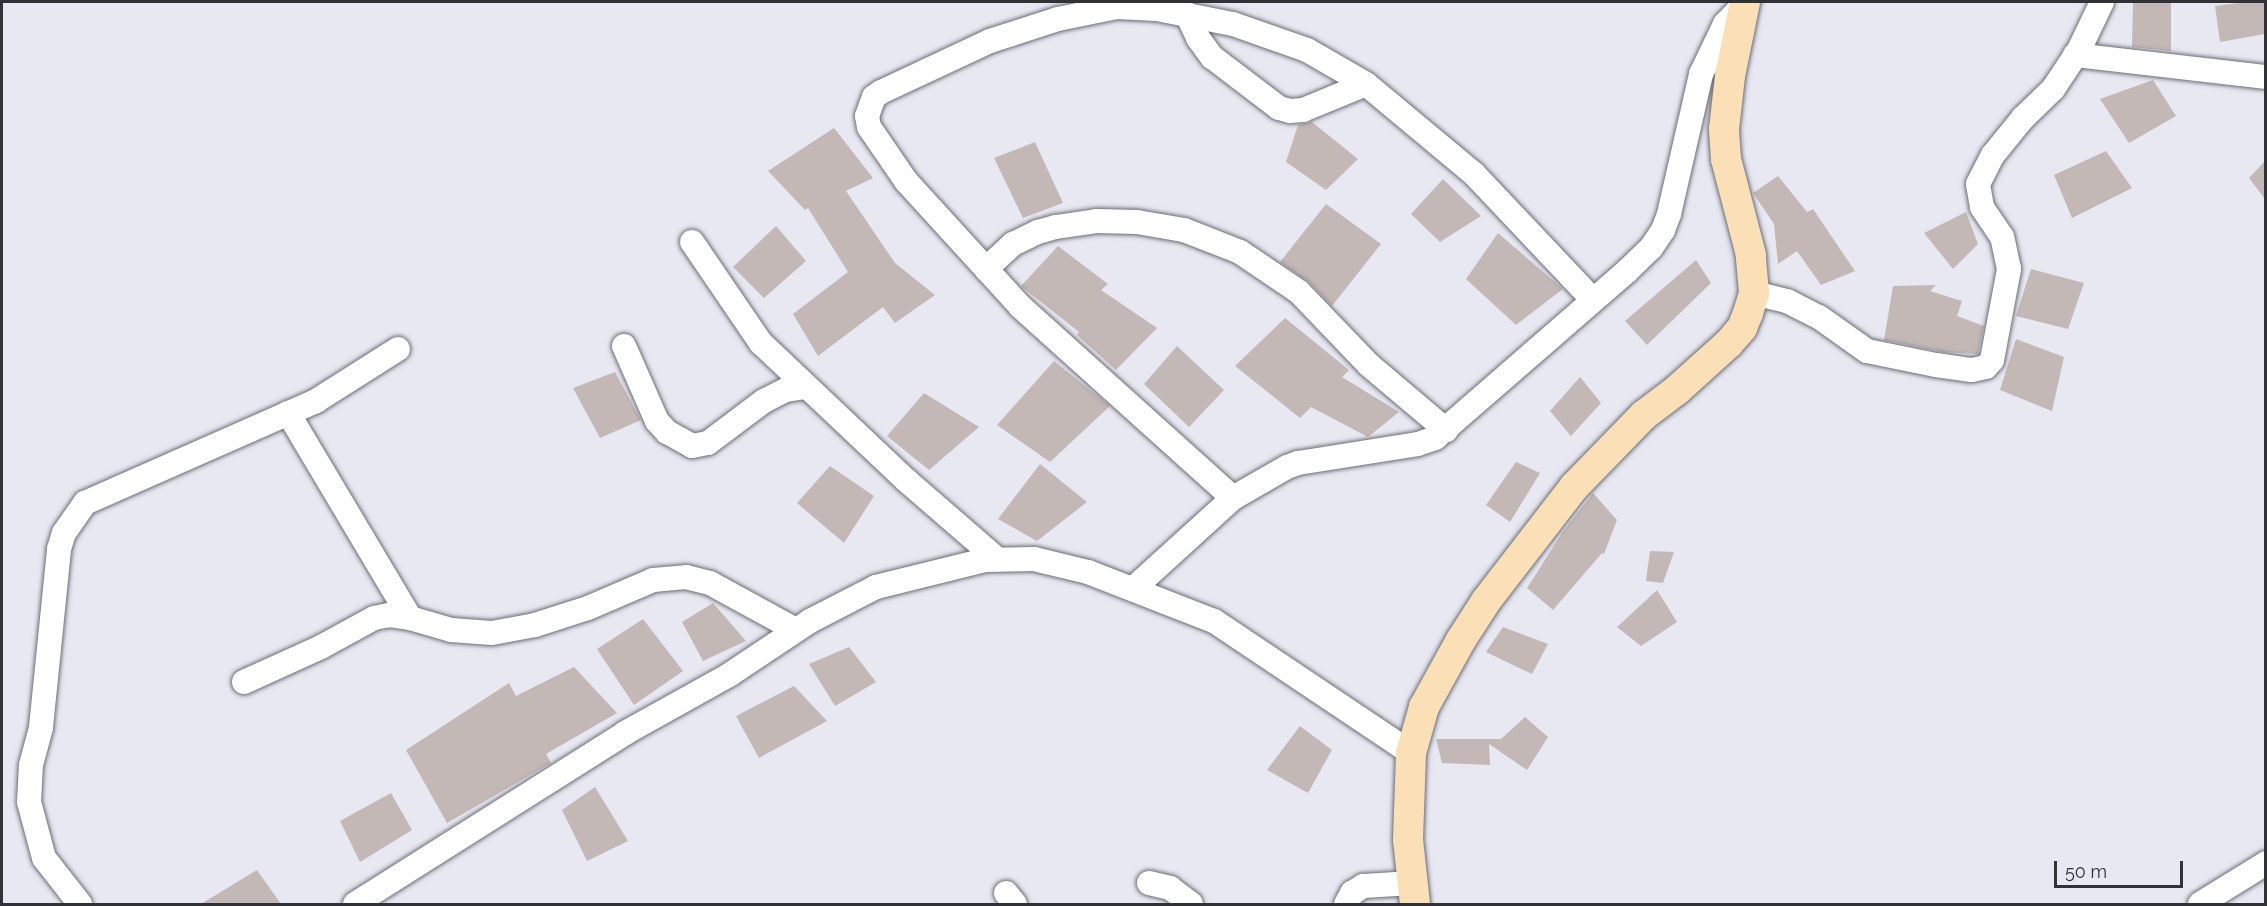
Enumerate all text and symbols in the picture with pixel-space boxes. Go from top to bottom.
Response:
scale bar [2057,849,2186,887]
text: 50 m [2065,861,2107,882]

